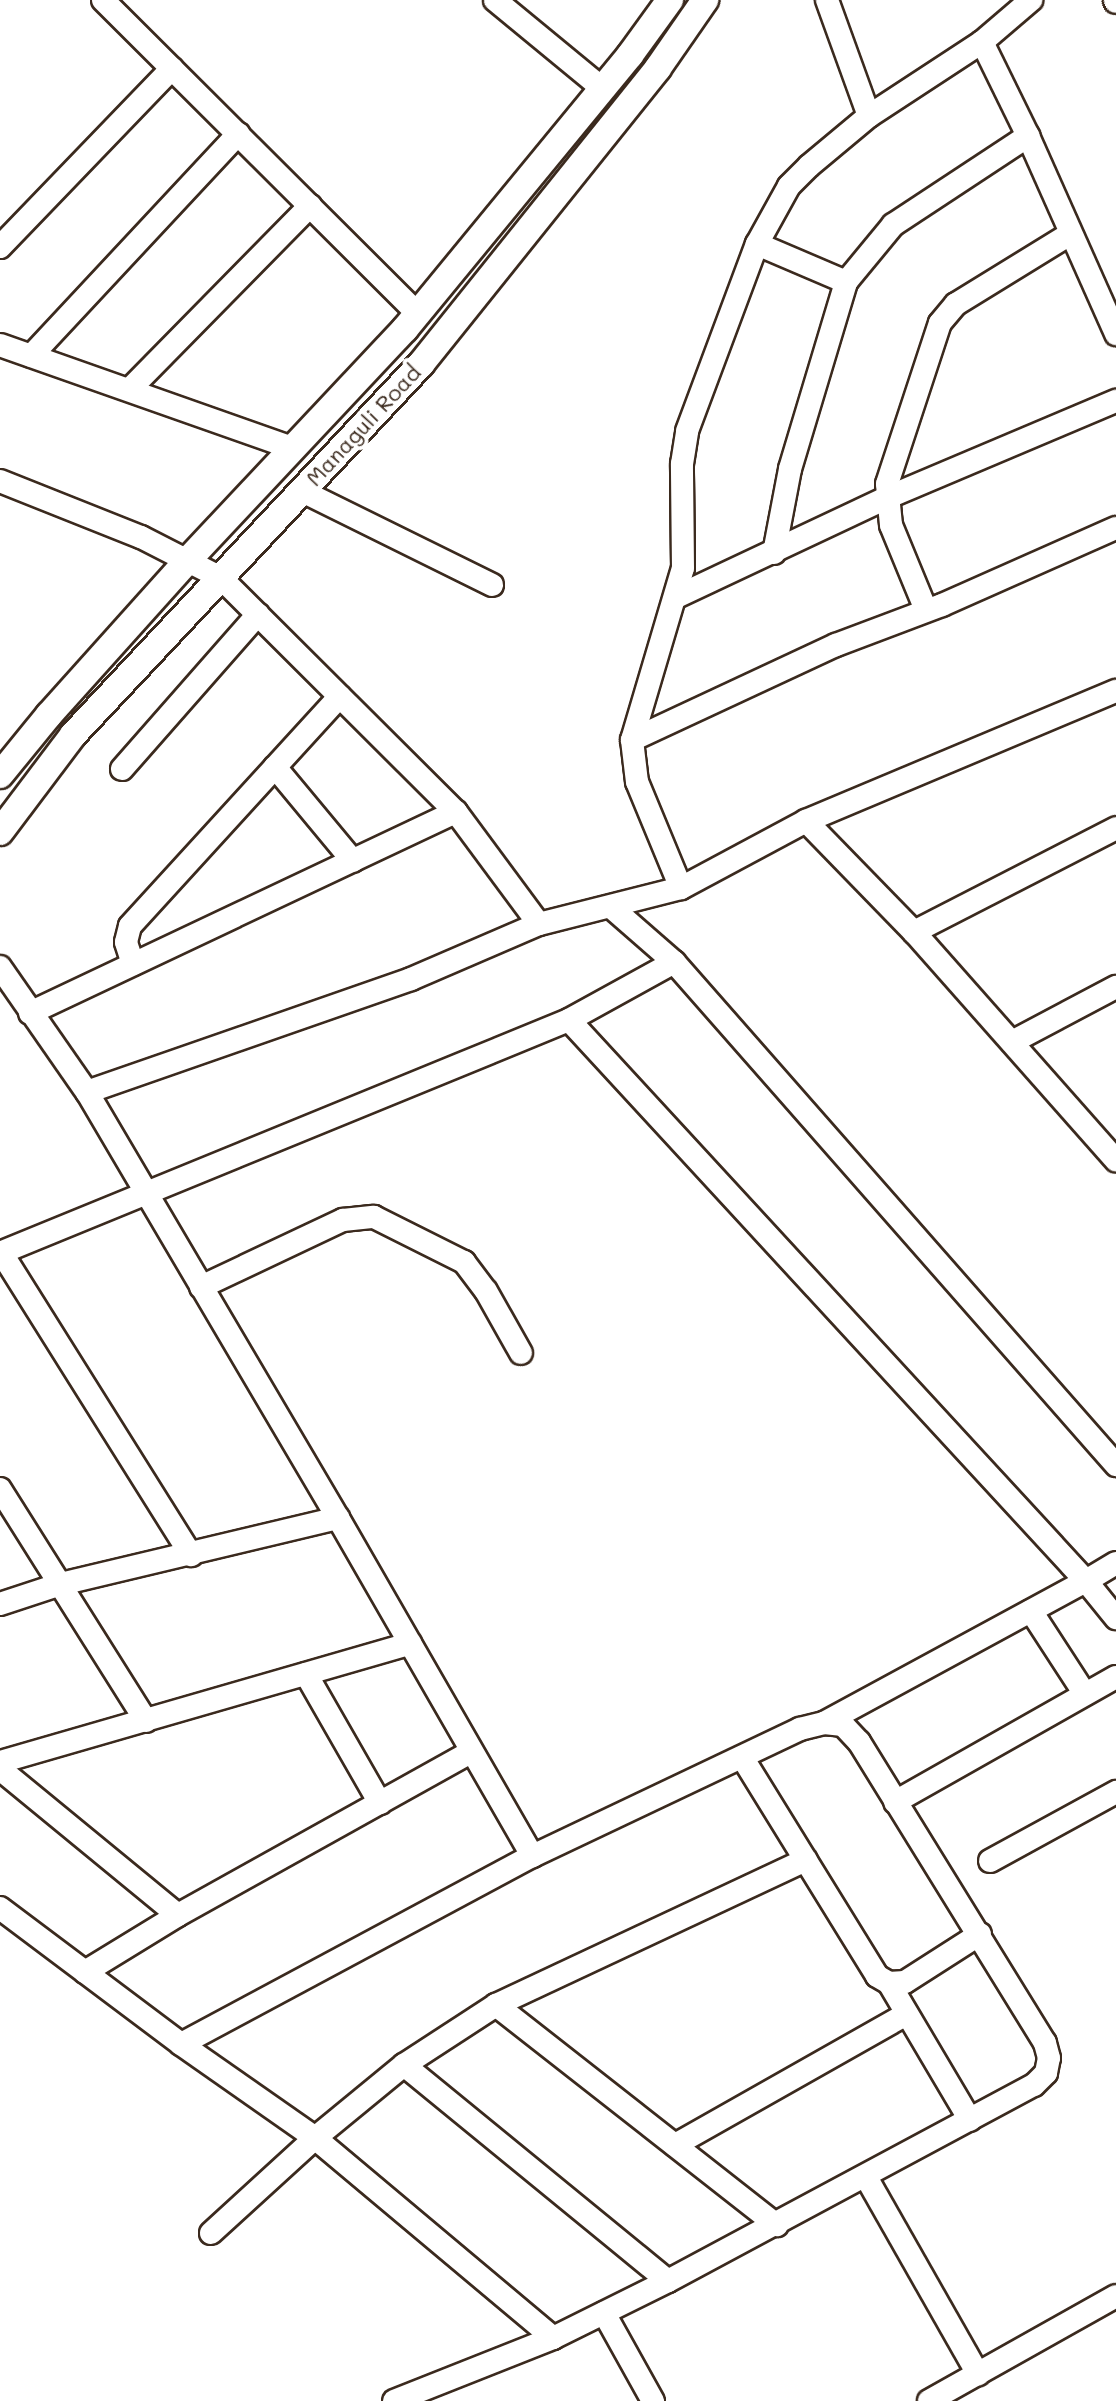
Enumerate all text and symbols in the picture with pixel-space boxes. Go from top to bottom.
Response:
street label: Managuli Road [300,359,426,491]

